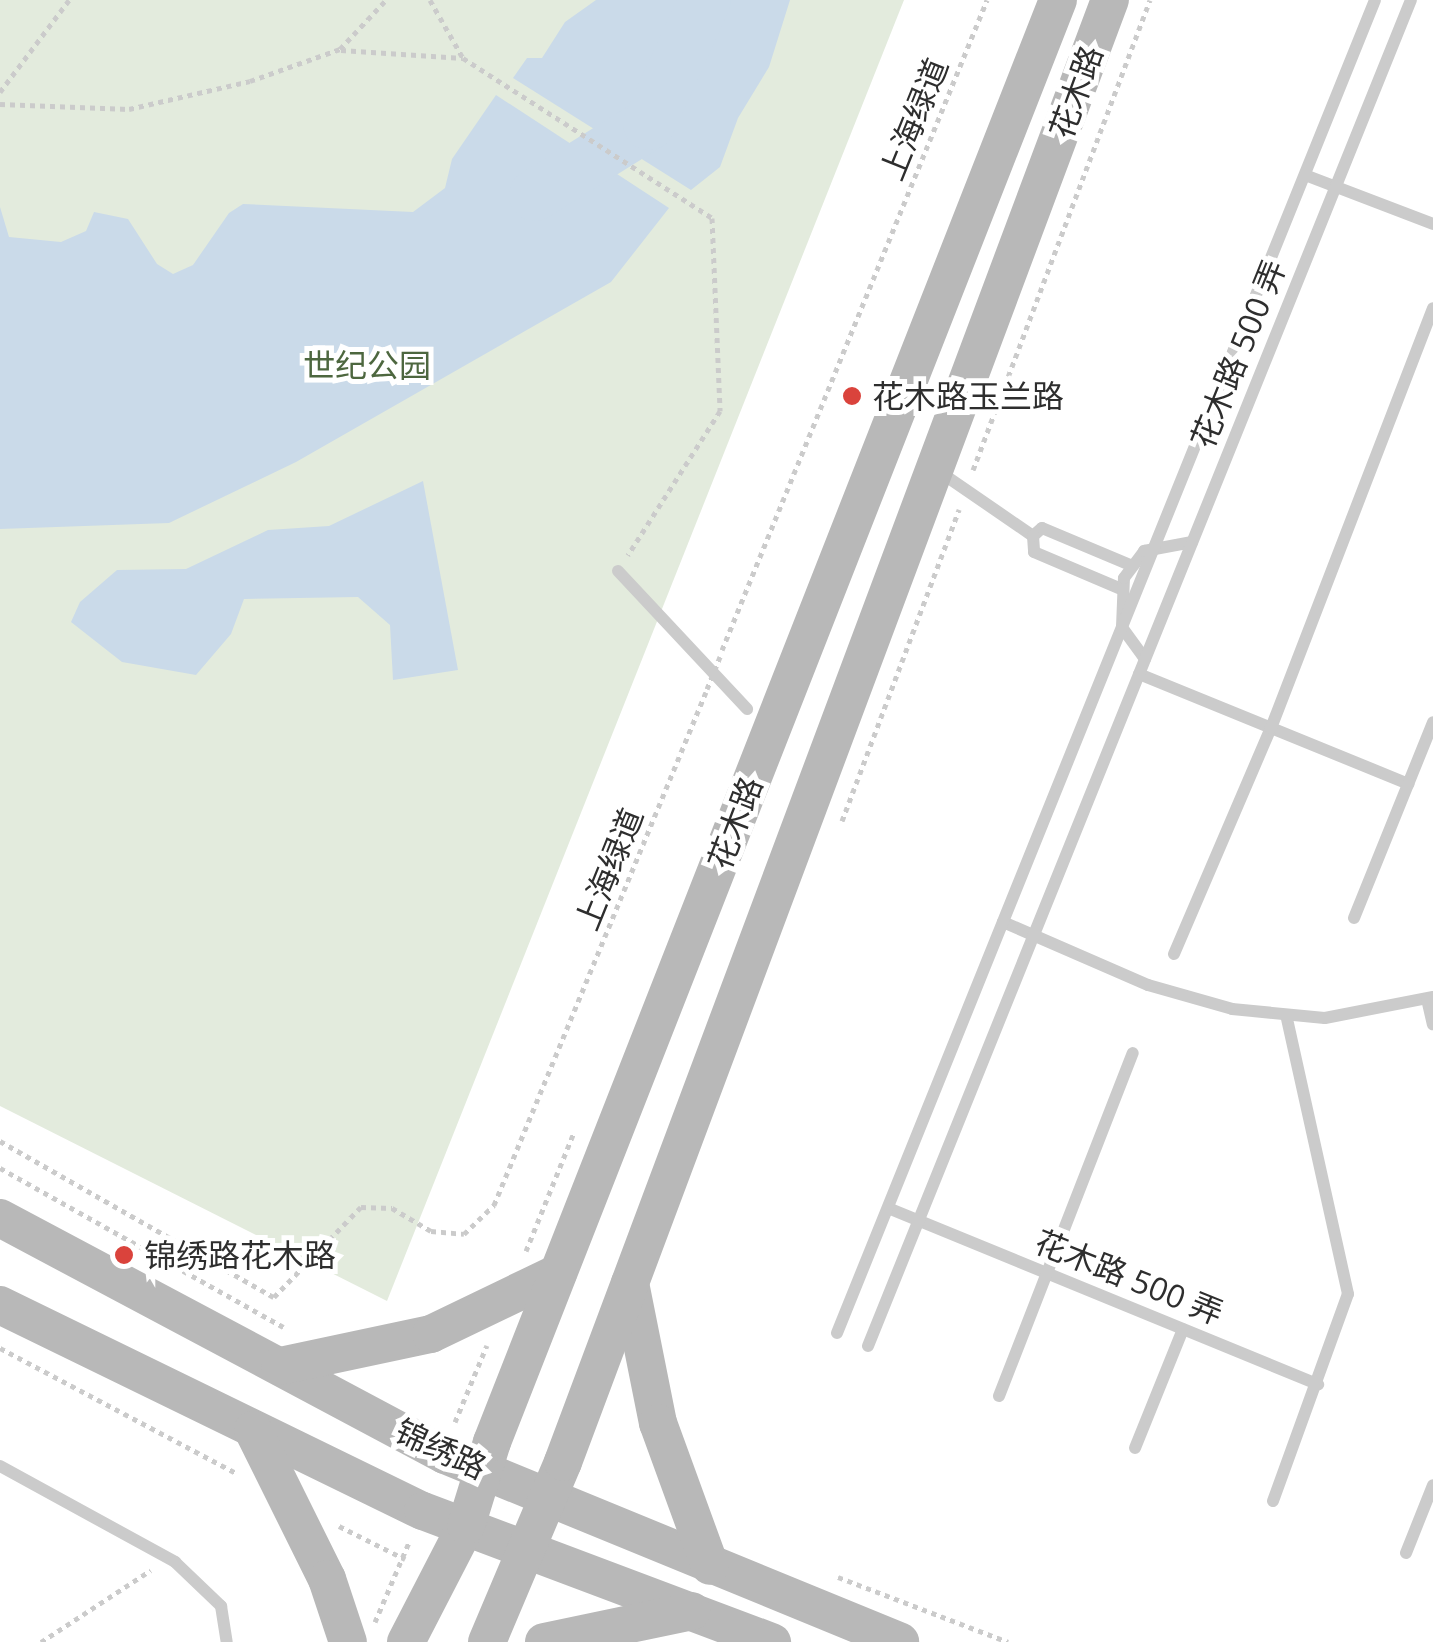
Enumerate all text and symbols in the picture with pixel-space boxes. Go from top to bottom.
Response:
street label: 花木路 [1042,40,1110,144]
street label: 上海绿道 [872,52,956,186]
street label: 花木路 500 弄 [1183,254,1293,454]
park label: 世纪公园 [303,346,431,384]
place label: 花木路玉兰路 [872,377,1064,415]
marker: 花木路玉兰路 [841,385,863,407]
street label: 花木路 [700,771,770,875]
street label: 上海绿道 [567,802,651,936]
street label: 花木路 500 弄 [1029,1222,1229,1332]
place label: 锦绣路花木路 [144,1236,336,1274]
marker: 锦绣路花木路 [113,1244,135,1266]
street label: 锦绣路 [389,1411,493,1487]

